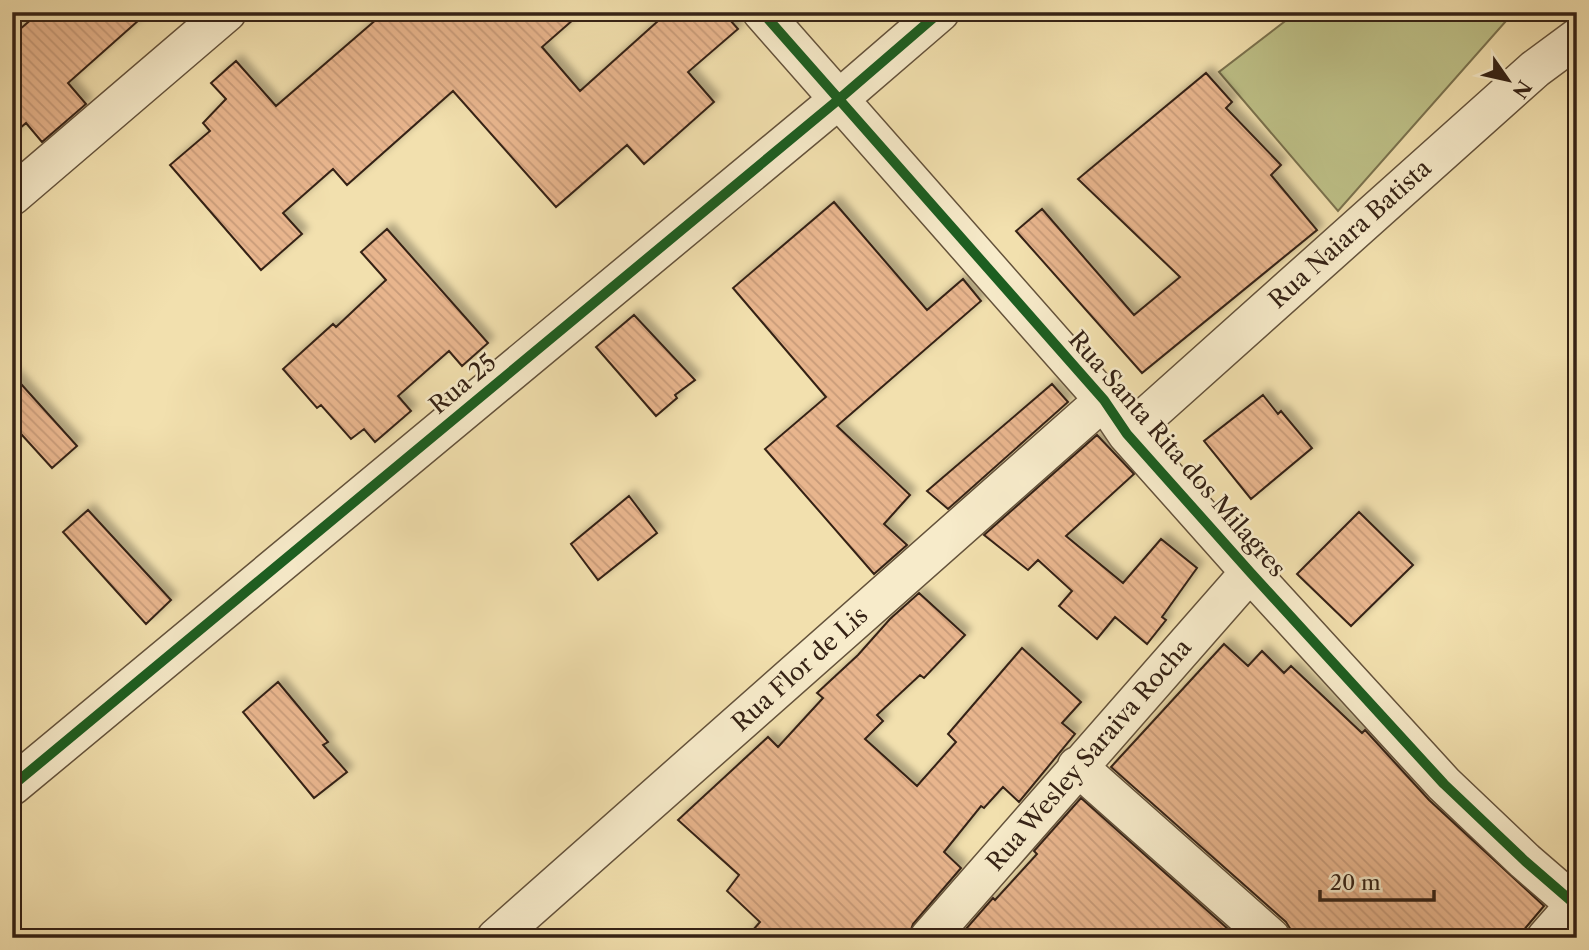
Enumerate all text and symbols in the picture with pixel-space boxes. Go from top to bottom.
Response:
north arrow [1474,46,1544,116]
text: N [1508,76,1536,103]
street label: Rua Naiara Batista [1263,153,1437,314]
street label: Rua Santa Rita dos Milagres [1063,325,1292,583]
street label: Rua 25 [424,347,502,420]
street label: Rua Flor de Lis [726,600,873,737]
street label: Rua Wesley Saraiva Rocha [980,633,1197,876]
scale bar [1320,859,1433,903]
text: 20 m [1330,870,1381,895]

